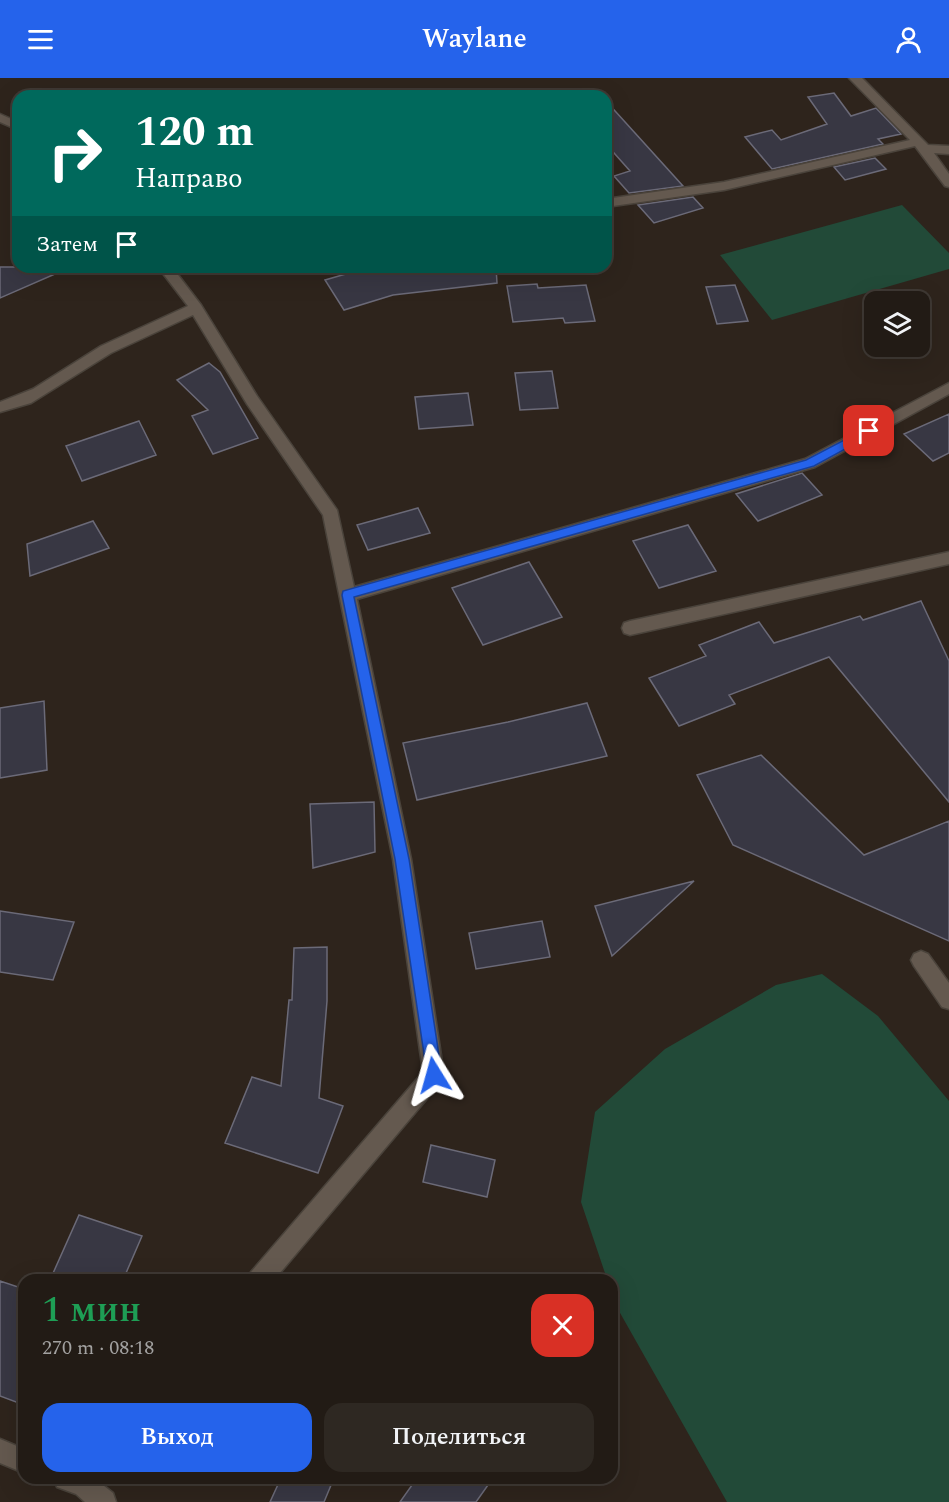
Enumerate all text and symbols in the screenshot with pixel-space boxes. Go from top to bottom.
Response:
text: Waylane [422,18,527,60]
icon: menu [24,23,57,56]
icon: person [892,23,925,56]
text: 120 m [135,101,254,164]
icon: right [36,114,114,192]
text: Направо [135,158,243,200]
text: Затем [36,228,98,261]
icon: arrive [110,228,143,261]
map controls [864,291,930,357]
button: layers [864,291,930,357]
pin [843,405,894,456]
icon: arrive [852,414,885,447]
position arrow [402,1043,466,1107]
text: 1 мин [42,1283,141,1338]
button: close [531,1294,594,1357]
text: 270 m · 08:18 [42,1333,154,1363]
button: Выход [42,1403,312,1472]
button: Поделиться [324,1403,594,1472]

